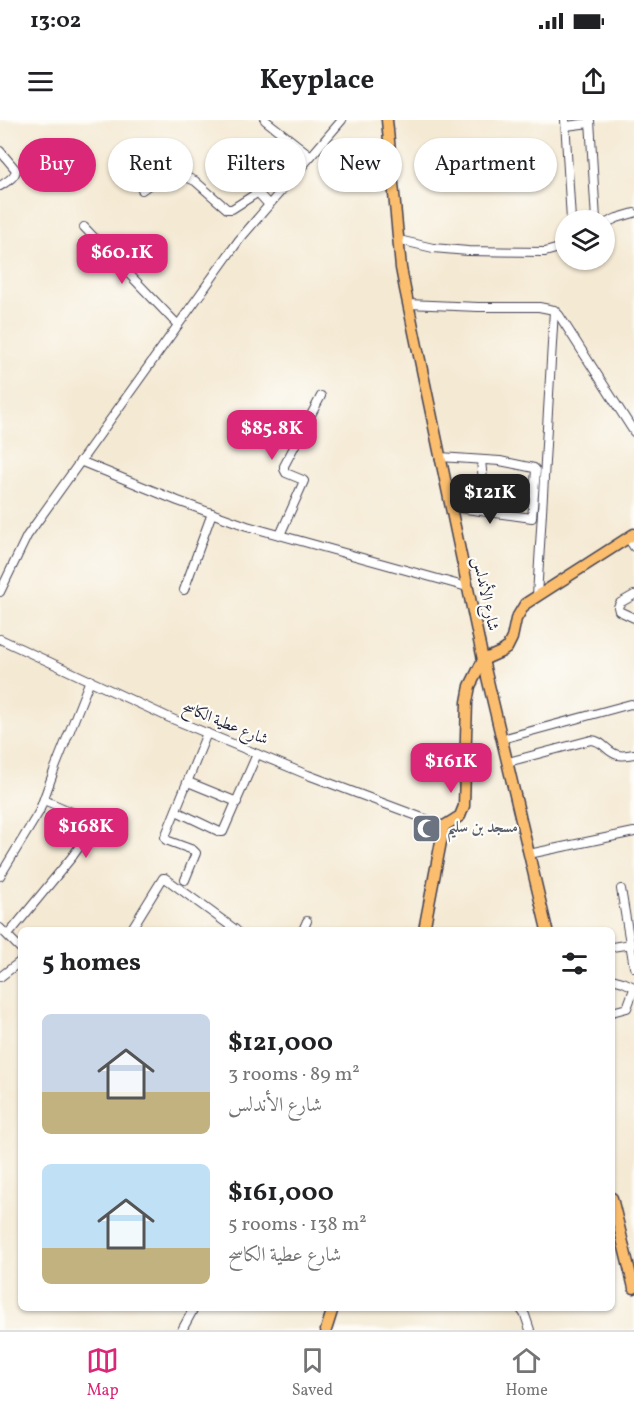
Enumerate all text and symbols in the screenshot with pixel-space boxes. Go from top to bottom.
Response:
text: 13:02 [30,6,81,37]
text: Keyplace [260,62,374,100]
icon: menu [24,65,57,98]
icon: share [577,65,610,98]
chip: Buy [18,138,96,192]
chip: Rent [108,138,193,192]
chip: Filters [205,138,306,192]
chip: New [318,138,402,192]
chip: Apartment [414,138,557,192]
map controls [555,210,615,270]
button: layers [555,210,615,270]
pin: $60.1K [73,234,171,285]
text: $60.1K [91,239,153,267]
pin: $85.8K [223,410,321,461]
text: $85.8K [241,415,303,443]
pin: $121K [448,474,532,525]
text: $121K [464,479,516,507]
street label: شارع الأندلس [465,555,506,633]
street label: شارع عطية الكاسح [178,697,271,752]
pin: $161K [409,743,493,794]
text: $161K [425,748,477,776]
pin: $168K [44,808,128,859]
mosque icon: مسجد بن سليم [410,812,442,844]
text: $168K [58,813,114,841]
place label: مسجد بن سليم [447,817,518,843]
text: 5 homes [42,945,141,981]
icon: filters [558,947,591,980]
text: $121,000 [228,1025,333,1061]
icon: home [90,1038,162,1110]
text: 3 rooms · 89 m² [228,1061,360,1089]
text: شارع الأندلس [228,1092,322,1120]
text: $161,000 [228,1175,334,1211]
icon: home [90,1188,162,1260]
text: 5 rooms · 138 m² [228,1211,367,1239]
text: شارع عطية الكاسح [228,1242,341,1270]
tab: Map [86,1344,119,1402]
tab: Saved [292,1344,333,1402]
tab: Home [505,1344,548,1402]

